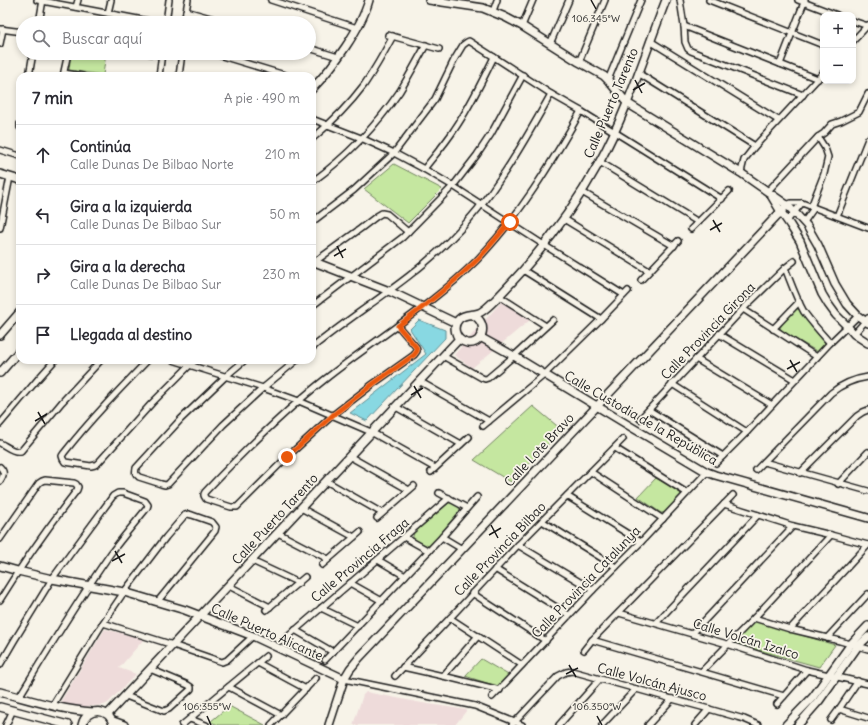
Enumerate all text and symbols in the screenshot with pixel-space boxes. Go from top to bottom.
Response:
text: 106.345°W [572,12,620,25]
map controls [820,12,856,84]
button: + [820,12,856,48]
search box [16,16,316,60]
icon: search [30,27,52,49]
text: Buscar aquí [62,29,142,48]
street label: Calle Puerto Tarento [580,45,642,161]
button: − [820,48,856,84]
text: 7 min [32,87,73,109]
text: A pie · 490 m [224,90,300,107]
text: Continúa [70,137,131,156]
icon: ahead [32,144,54,166]
text: 210 m [265,146,300,163]
text: Calle Dunas De Bilbao Norte [70,156,234,173]
text: Gira a la izquierda [70,197,192,216]
icon: left [32,204,54,226]
text: 50 m [269,206,300,223]
route start [501,213,519,231]
text: Calle Dunas De Bilbao Sur [70,216,221,233]
text: Gira a la derecha [70,257,185,276]
icon: right [32,264,54,286]
text: 230 m [262,266,300,283]
text: Calle Dunas De Bilbao Sur [70,276,221,293]
street label: Calle Provincia Girona [657,279,759,383]
icon: arrive [32,324,54,346]
text: Llegada al destino [70,325,192,344]
street label: Calle Custodia de la República [561,367,721,469]
street label: Calle Lote Bravo [500,409,578,491]
route end [278,448,296,466]
street label: Calle Puerto Tarento [228,470,322,568]
street label: Calle Provincia Bilbao [450,498,550,600]
street label: Calle Provincia Fraga [307,514,413,606]
street label: Calle Provincia Catalunya [528,522,644,642]
street label: Calle Puerto Alicante [208,600,326,664]
street label: Calle Volcán Izalco [691,615,801,663]
street label: Calle Volcán Ajusco [595,659,709,705]
text: 106.355°W [183,700,231,713]
text: 106.350°W [573,700,621,713]

